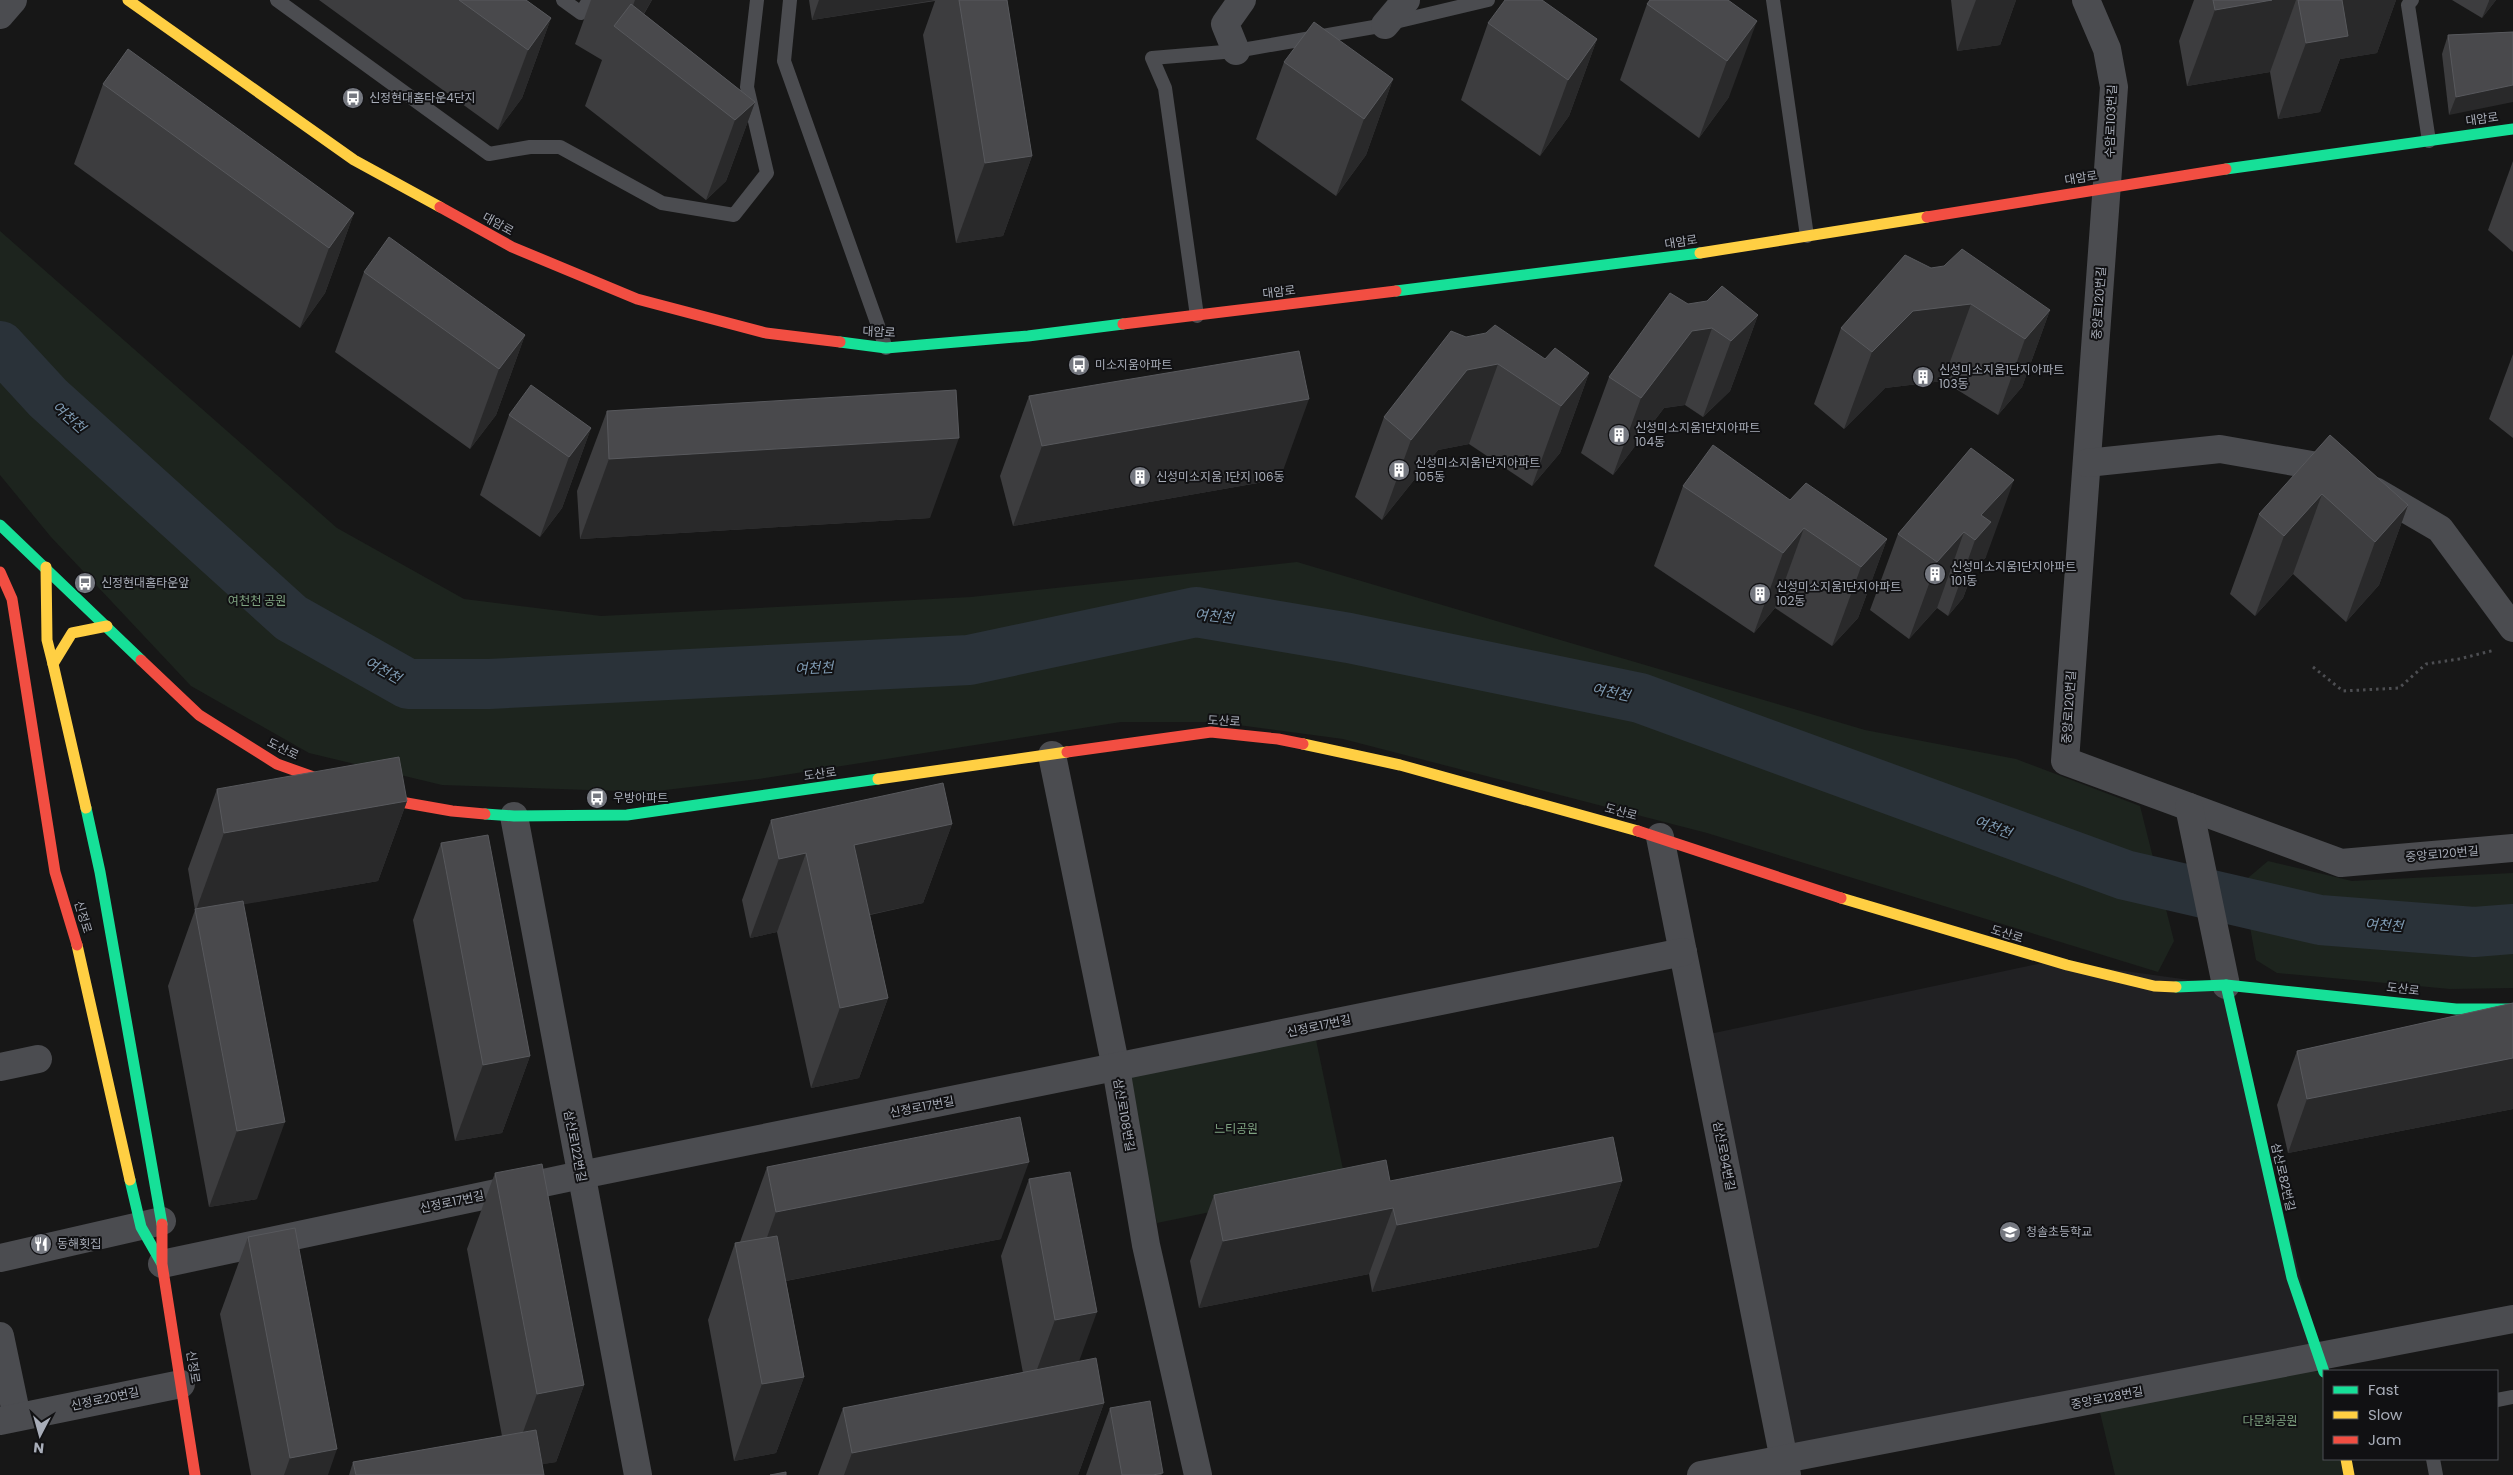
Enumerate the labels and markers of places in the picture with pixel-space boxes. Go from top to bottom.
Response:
bus stop icon: 신정현대홈타운4단지 [341,86,365,110]
place label: 신정현대홈타운4단지 [369,89,476,106]
bus stop icon: 미소지움아파트 [1067,353,1091,377]
place label: 미소지움아파트 [1095,356,1172,373]
place label: 신성미소지움1단지아파트 103동 [1939,361,2064,392]
building icon: 신성미소지움1단지아파트 103동 [1911,365,1935,389]
place label: 신성미소지움1단지아파트 104동 [1635,419,1760,450]
building icon: 신성미소지움1단지아파트 104동 [1607,423,1631,447]
place label: 신성미소지움1단지아파트 105동 [1415,454,1540,485]
building icon: 신성미소지움1단지아파트 105동 [1387,458,1411,482]
building icon: 신성미소지움 1단지 106동 [1128,465,1152,489]
place label: 신성미소지움 1단지 106동 [1156,468,1285,485]
place label: 신성미소지움1단지아파트 101동 [1951,558,2076,589]
building icon: 신성미소지움1단지아파트 101동 [1923,562,1947,586]
bus stop icon: 신정현대홈타운앞 [73,571,97,595]
place label: 신정현대홈타운앞 [101,574,189,591]
place label: 신성미소지움1단지아파트 102동 [1776,578,1901,609]
building icon: 신성미소지움1단지아파트 102동 [1748,582,1772,606]
bus stop icon: 우방아파트 [585,786,609,810]
place label: 우방아파트 [613,789,668,806]
school or university icon: 청솔초등학교 [1998,1220,2022,1244]
place label: 청솔초등학교 [2026,1223,2092,1240]
restaurant icon: 동해횟집 [29,1232,53,1256]
place label: 동해횟집 [57,1235,101,1252]

